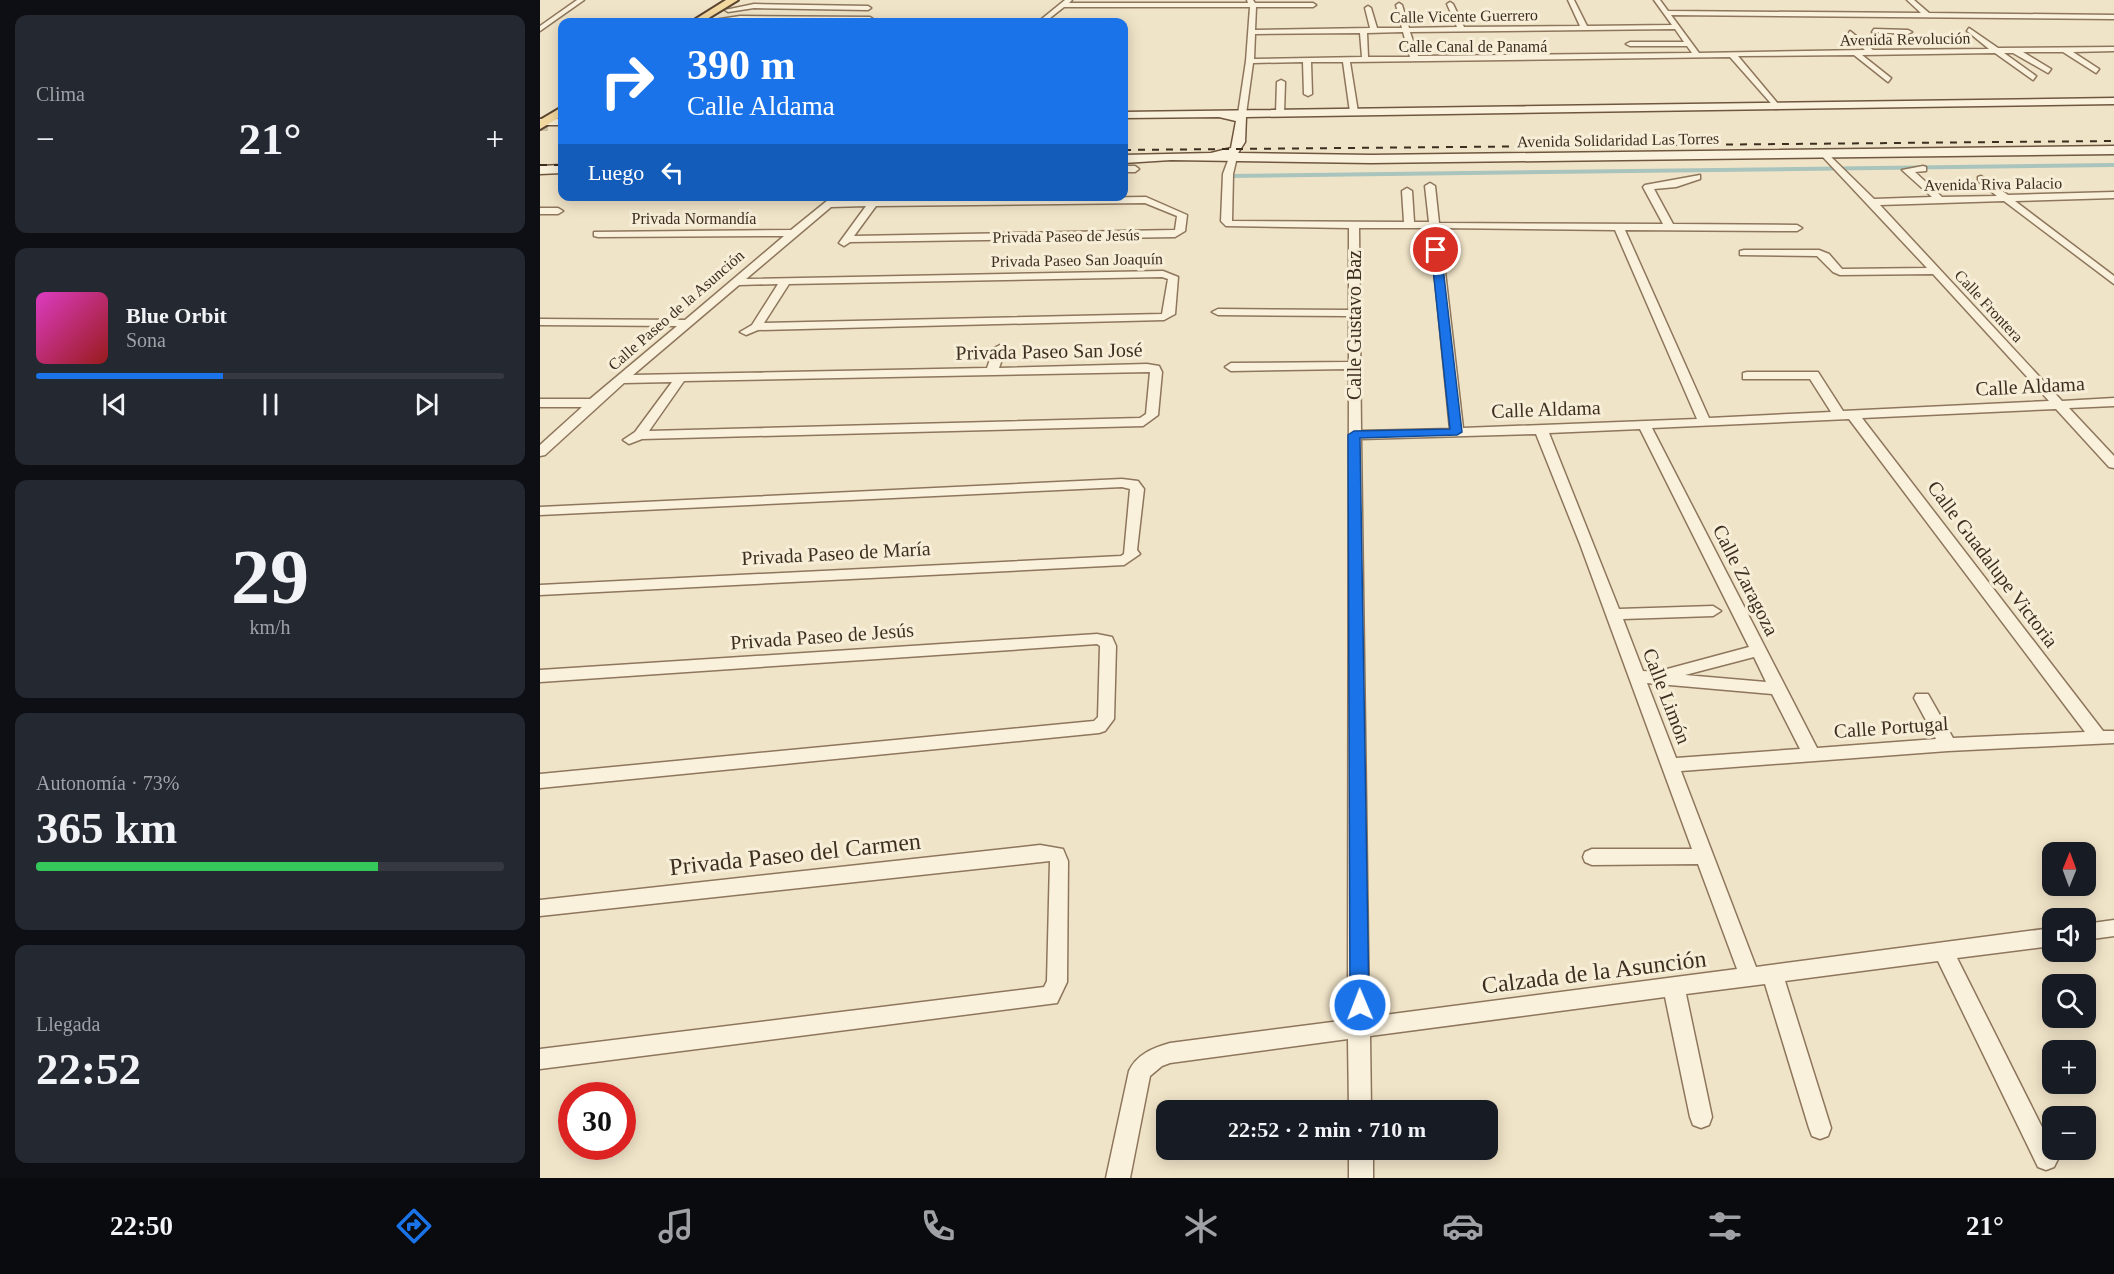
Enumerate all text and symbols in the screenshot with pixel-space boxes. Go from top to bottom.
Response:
street label: Calle Vicente Guerrero [1390,6,1538,26]
street label: Avenida Revolución [1839,29,1971,49]
street label: Calle Canal de Panamá [1399,38,1547,55]
icon: right [588,42,666,120]
text: 390 m [687,42,796,88]
text: Clima [36,83,85,105]
text: Calle Aldama [687,91,835,121]
text: 21° [239,114,302,164]
text: − [36,121,55,157]
text: + [485,121,504,157]
street label: Avenida Solidaridad Las Torres [1517,130,1719,150]
icon: left [656,156,689,189]
text: Luego [588,160,644,185]
street label: Avenida Riva Palacio [1924,174,2062,194]
street label: Privada Normandía [632,210,756,227]
pin [1410,224,1461,275]
street label: Privada Paseo de Jesús [992,226,1140,246]
icon: arrive [1419,233,1452,266]
street label: Calle Paseo de la Asunción [605,246,747,374]
street label: Privada Paseo San Joaquín [991,250,1163,271]
street label: Calle Gustavo Baz [1343,250,1365,400]
street label: Calle Frontera [1951,267,2027,345]
text: Blue Orbit [126,303,227,328]
text: Sona [126,329,166,351]
street label: Privada Paseo San José [955,338,1143,364]
street label: Calle Aldama [1975,372,2085,400]
icon: previous [98,388,131,421]
icon: pause [254,388,287,421]
icon: next [410,388,443,421]
street label: Calle Aldama [1491,396,1601,422]
street label: Calle Guadalupe Victoria [1922,476,2063,652]
street label: Calle Zaragoza [1708,521,1783,640]
text: 29 [231,533,309,620]
street label: Privada Paseo de María [741,537,931,569]
text: km/h [249,616,291,638]
street label: Privada Paseo de Jesús [730,619,915,653]
street label: Calle Limón [1639,645,1695,747]
street label: Calle Portugal [1833,712,1950,743]
text: Autonomía · 73% [36,772,179,794]
text: 365 km [36,803,177,853]
street label: Privada Paseo del Carmen [668,828,922,880]
north arrow [2042,842,2096,896]
map controls [2042,842,2096,1160]
button: sound [2042,908,2096,962]
street label: Calzada de la Asunción [1480,945,1708,999]
position arrow [1328,973,1392,1037]
button: search [2042,974,2096,1028]
text: Llegada [36,1013,100,1035]
button: + [2042,1040,2096,1094]
text: 22:52 [36,1044,141,1094]
speed limit sign: 30 [558,1082,636,1160]
button: − [2042,1106,2096,1160]
text: 22:52 · 2 min · 710 m [1228,1117,1426,1142]
icon: directions [393,1205,435,1247]
icon: music [655,1205,697,1247]
icon: phone [917,1205,959,1247]
icon: climate [1180,1205,1222,1247]
icon: car [1442,1205,1484,1247]
icon: filters [1704,1205,1746,1247]
text: 22:50 [110,1211,173,1241]
text: 21° [1966,1211,2004,1241]

